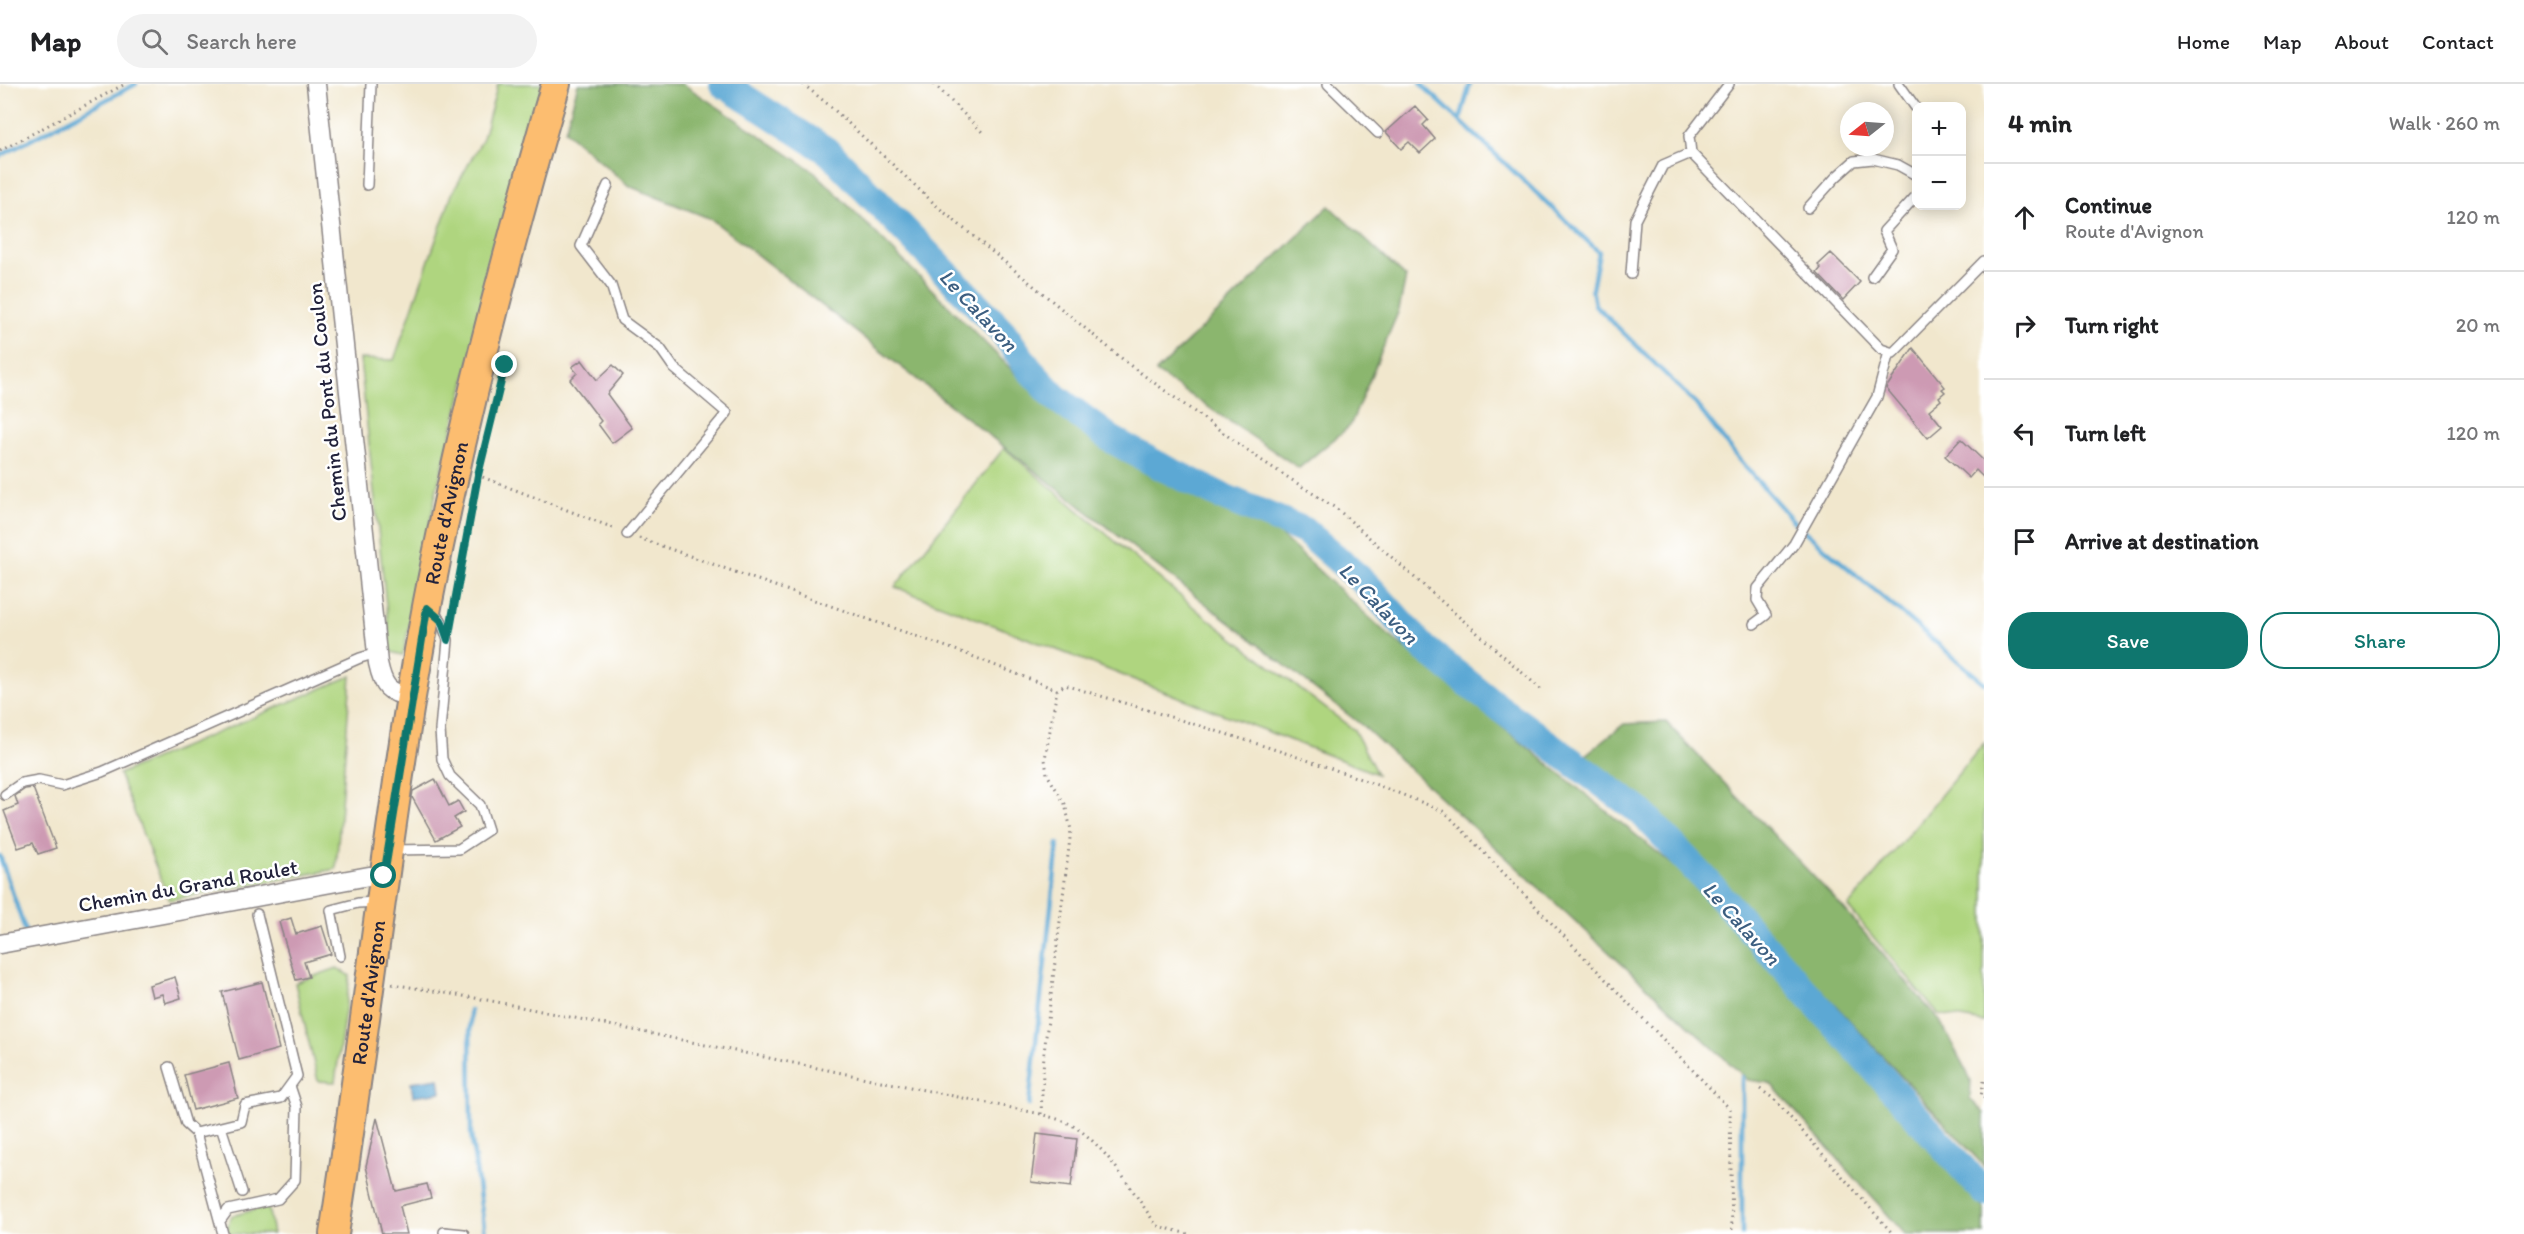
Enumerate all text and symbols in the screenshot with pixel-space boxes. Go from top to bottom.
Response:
search box [117,14,537,68]
text: Map [30,24,81,58]
icon: search [138,25,171,58]
text: Search here [186,28,297,55]
text: Home [2177,29,2230,54]
text: Map [2263,29,2302,54]
text: About [2335,29,2389,54]
text: Contact [2422,29,2494,54]
north arrow [1840,102,1894,156]
map controls [1912,102,1966,210]
button: + [1912,102,1966,156]
text: 4 min [2008,107,2072,139]
text: Walk · 260 m [2389,111,2500,135]
button: − [1912,156,1966,210]
text: Continue [2065,192,2152,219]
icon: ahead [2008,201,2041,234]
text: 120 m [2447,205,2500,229]
text: Route d'Avignon [2065,219,2204,243]
water label: Le Calavon [934,263,1024,358]
street label: Chemin du Pont du Coulon [302,281,351,523]
icon: right [2008,309,2041,342]
text: Turn right [2065,312,2159,339]
text: 20 m [2456,313,2500,337]
route end [491,351,517,377]
icon: left [2008,417,2041,450]
text: Turn left [2065,420,2146,447]
text: 120 m [2447,421,2500,445]
street label: Route d'Avignon [419,439,473,587]
icon: arrive [2008,525,2041,558]
text: Arrive at destination [2065,528,2259,555]
water label: Le Calavon [1333,557,1425,650]
button: Save [2008,612,2248,669]
button: Share [2260,612,2500,669]
street label: Chemin du Grand Roulet [76,854,300,917]
route start [370,862,396,888]
water label: Le Calavon [1697,876,1787,971]
street label: Route d'Avignon [346,918,390,1066]

